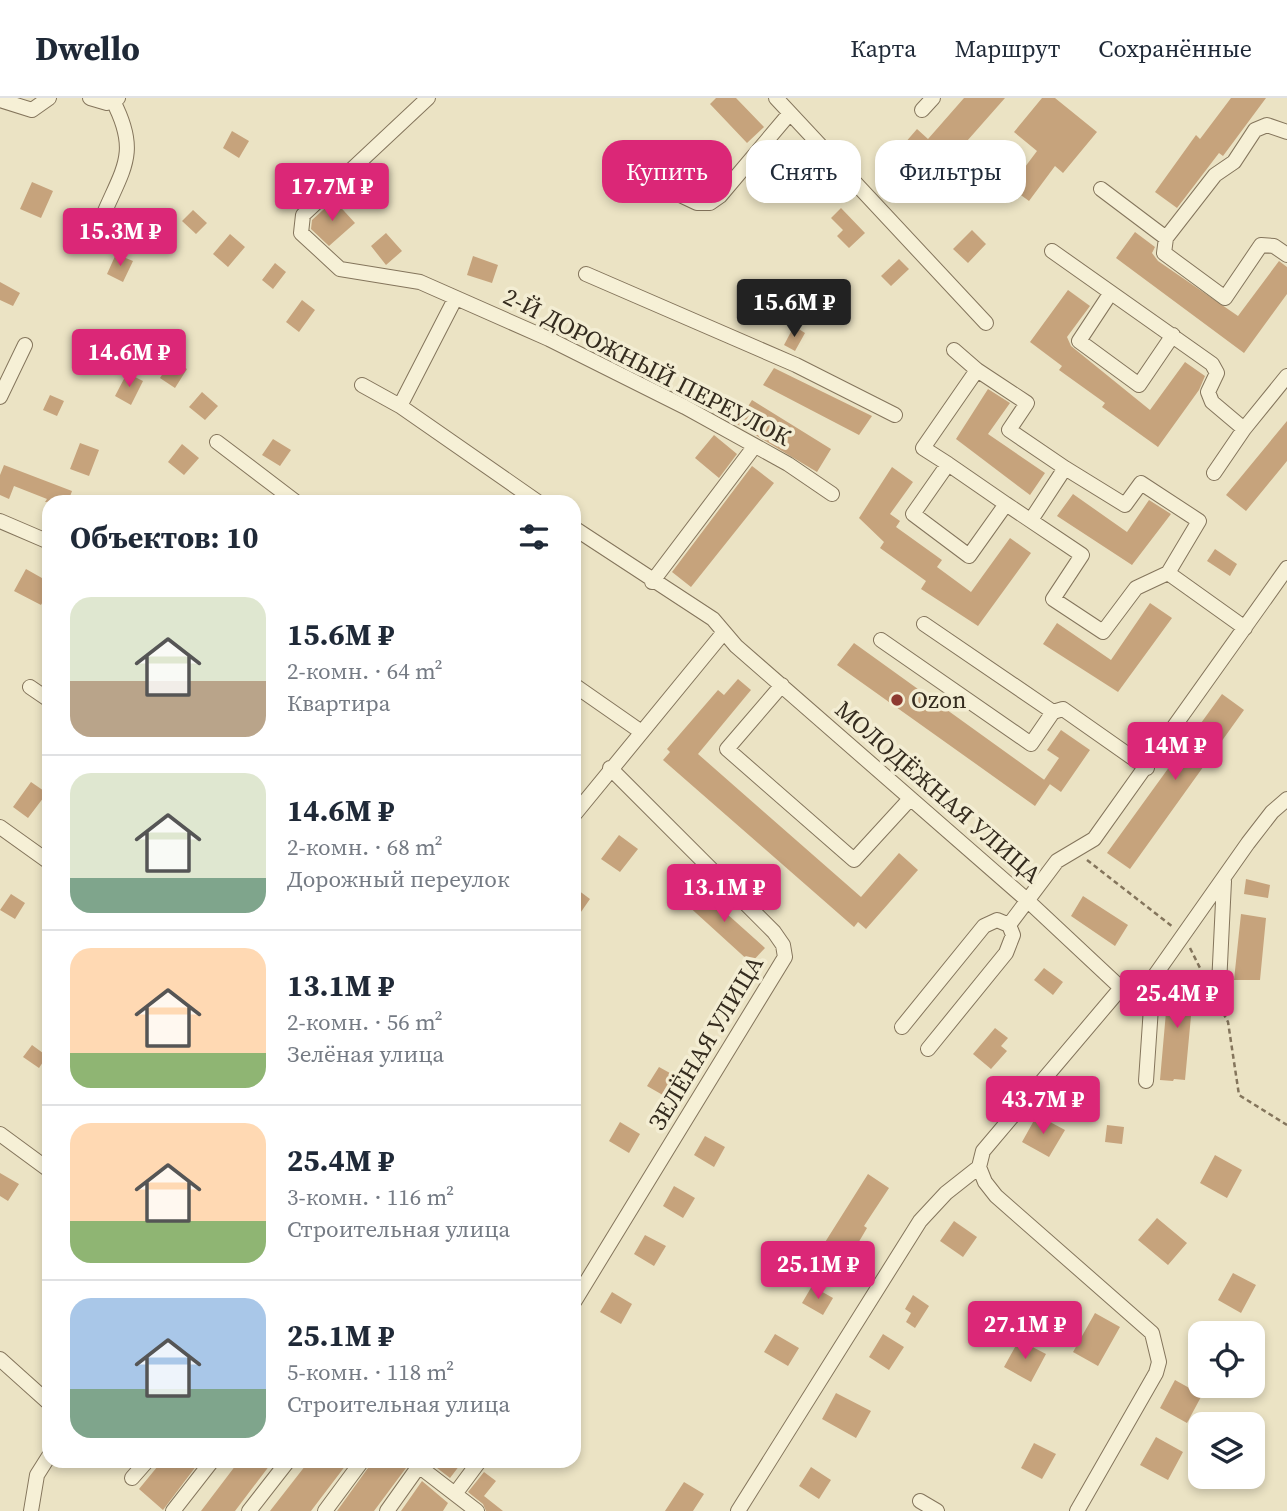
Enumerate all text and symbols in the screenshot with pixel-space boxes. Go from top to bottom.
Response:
text: Dwello [35,26,140,71]
text: Карта [850,32,916,65]
text: Маршрут [954,32,1060,65]
text: Сохранённые [1098,32,1252,65]
chip: Купить [602,140,732,203]
chip: Снять [746,140,861,203]
chip: Фильтры [875,140,1026,203]
pin: 17.7M ₽ [267,164,397,223]
text: 17.7M ₽ [291,170,373,202]
pin: 15.3M ₽ [55,208,185,268]
text: 15.3M ₽ [79,215,161,247]
street label: 2-Й ДОРОЖНЫЙ ПЕРЕУЛОК [498,280,797,454]
pin: 15.6M ₽ [729,280,859,339]
text: 15.6M ₽ [753,286,835,318]
pin: 14.6M ₽ [64,330,194,389]
text: 14.6M ₽ [88,336,170,368]
text: Объектов: 10 [70,517,258,558]
icon: filters [515,518,553,556]
text: 15.6M ₽ [287,614,394,655]
icon: home [126,625,210,709]
text: 2-комн. · 64 m² [287,655,443,687]
place label: Ozon [911,683,967,716]
text: Квартира [287,687,390,719]
marker: Ozon [889,692,905,708]
street label: МОЛОДЁЖНАЯ УЛИЦА [828,693,1049,890]
pin: 14M ₽ [1126,722,1224,782]
text: 14M ₽ [1144,729,1206,761]
text: 14.6M ₽ [287,790,394,831]
icon: home [126,801,210,885]
text: 2-комн. · 68 m² [287,831,443,863]
text: Дорожный переулок [287,863,510,895]
pin: 13.1M ₽ [659,864,789,924]
text: 13.1M ₽ [683,871,765,903]
street label: ЗЕЛЁНАЯ УЛИЦА [640,949,771,1136]
text: 13.1M ₽ [287,965,394,1006]
pin: 25.4M ₽ [1112,970,1242,1030]
icon: home [126,976,210,1060]
text: 25.4M ₽ [1136,977,1218,1009]
text: 2-комн. · 56 m² [287,1006,443,1038]
text: Зелёная улица [287,1038,444,1070]
pin: 43.7M ₽ [978,1076,1108,1136]
text: 43.7M ₽ [1002,1083,1084,1115]
text: 25.4M ₽ [287,1140,394,1181]
icon: home [126,1151,210,1235]
text: 3-комн. · 116 m² [287,1181,454,1213]
text: Строительная улица [287,1213,510,1245]
pin: 25.1M ₽ [753,1242,883,1301]
text: 25.1M ₽ [777,1248,859,1280]
pin: 27.1M ₽ [960,1302,1090,1361]
text: 27.1M ₽ [984,1308,1066,1340]
text: 25.1M ₽ [287,1315,394,1356]
map controls [1188,1321,1265,1489]
button: locate [1188,1321,1265,1398]
icon: home [126,1326,210,1410]
text: 5-комн. · 118 m² [287,1356,454,1388]
text: Строительная улица [287,1388,510,1420]
button: layers [1188,1412,1265,1489]

